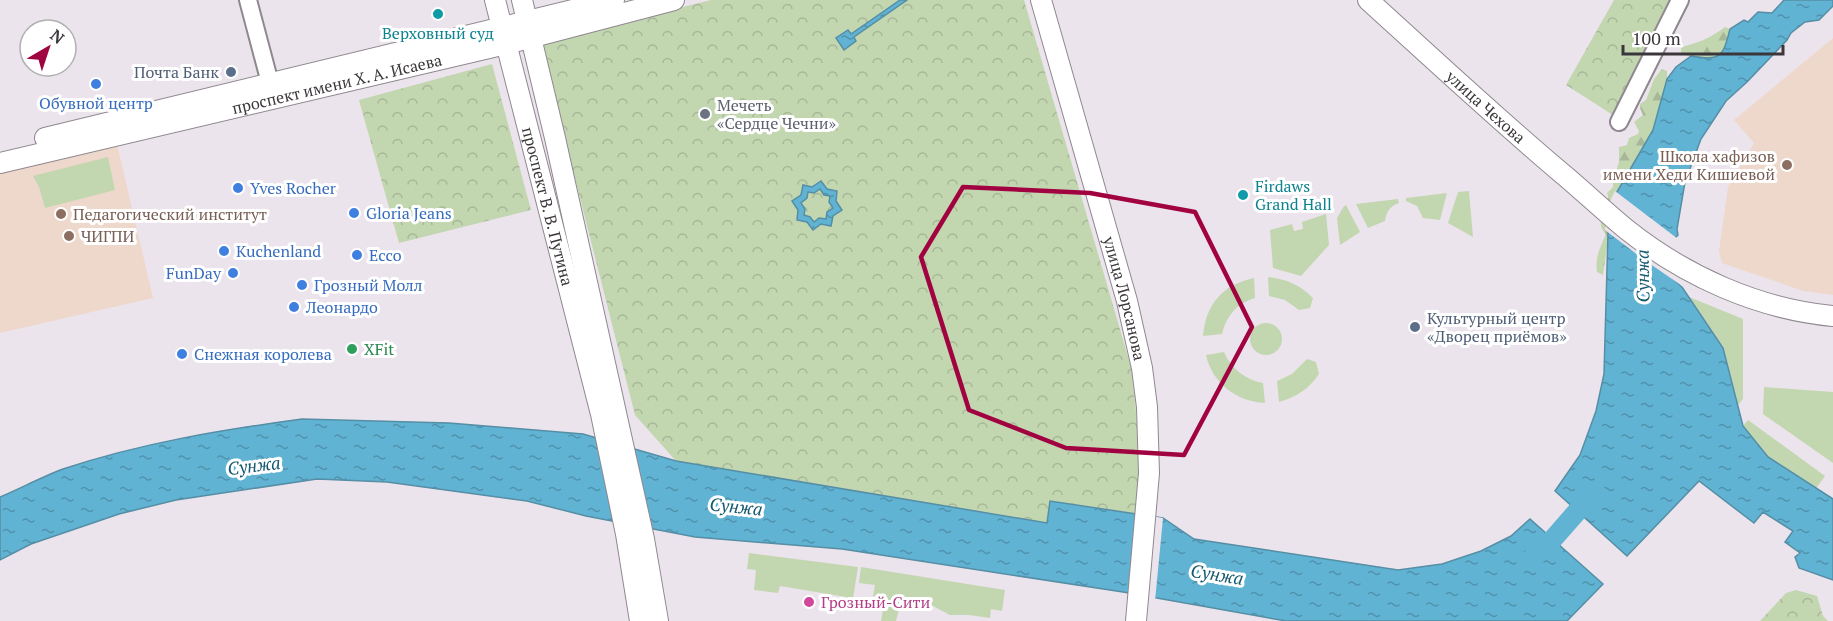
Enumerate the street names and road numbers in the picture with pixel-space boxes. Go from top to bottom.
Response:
street label: проспект имени Х. А. Исаева [230,48,444,119]
street label: улица Чехова [1441,65,1530,148]
street label: проспект В. В. Путина [517,124,579,288]
street label: улица Лорсанова [1098,233,1151,362]

